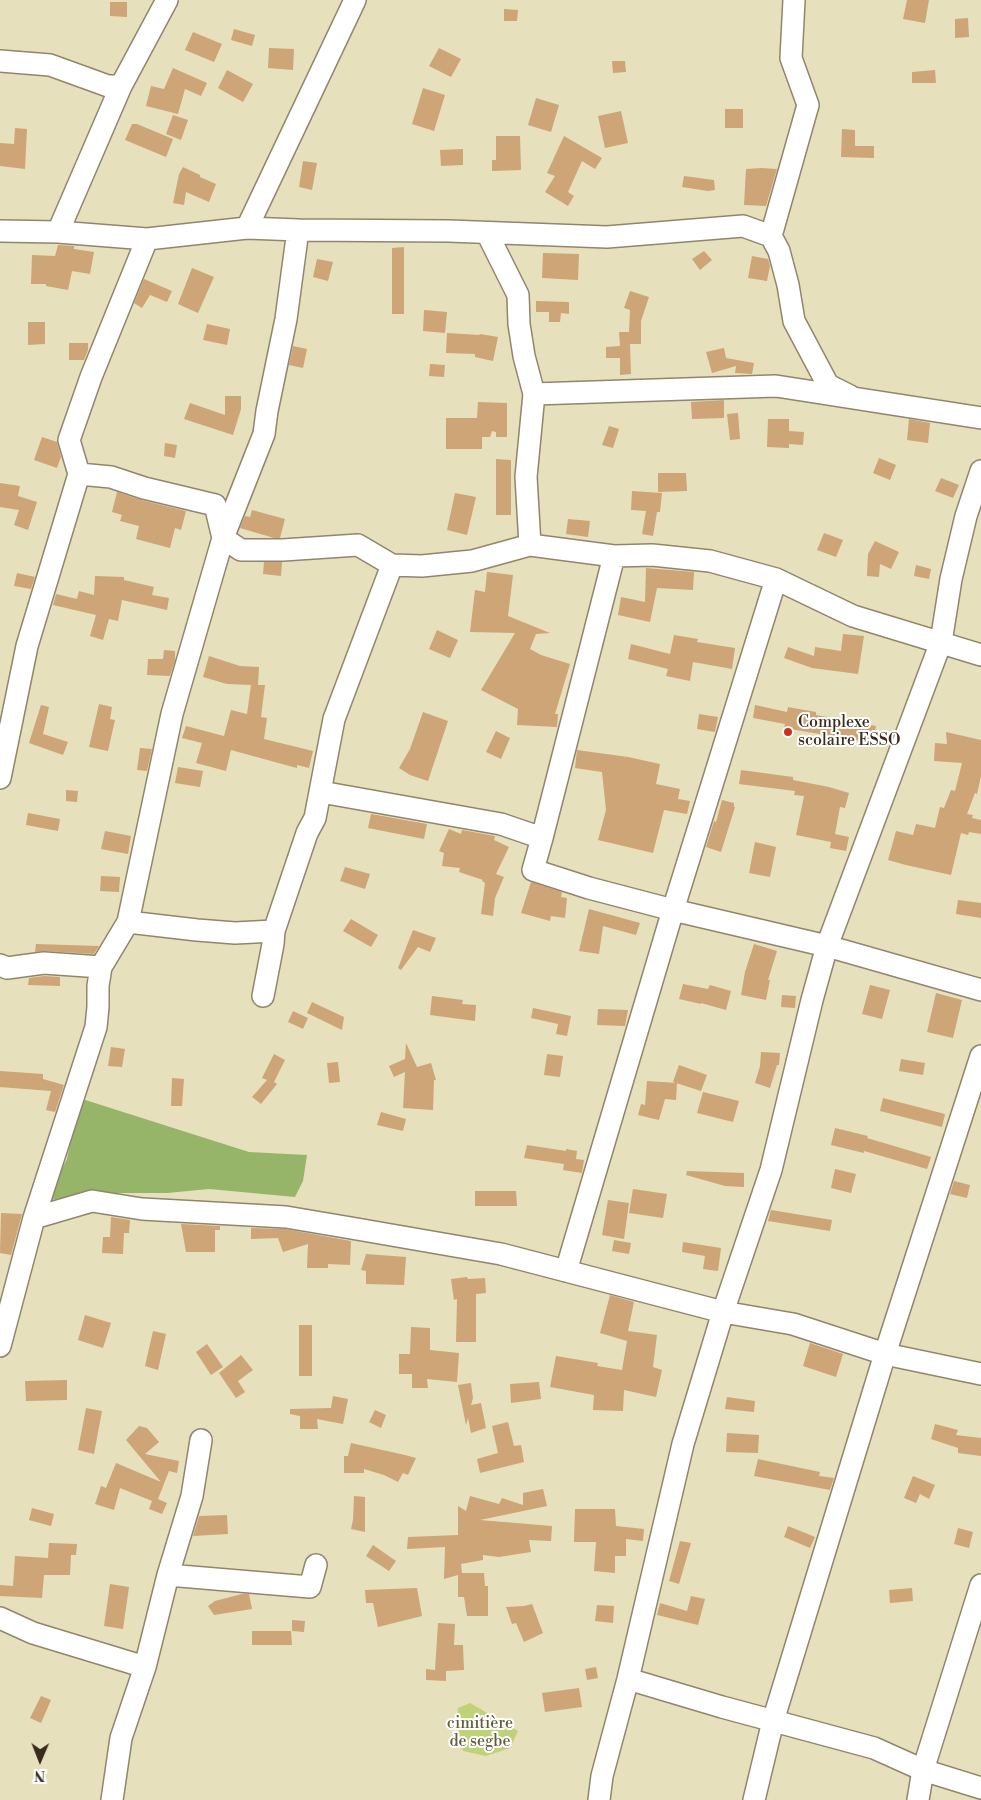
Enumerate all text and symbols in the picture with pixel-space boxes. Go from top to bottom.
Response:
place label: Complexe scolaire ESSO [798,713,901,751]
marker: Complexe scolaire ESSO [782,726,794,738]
park label: cimitière de segbe [447,1714,513,1752]
north arrow [15,1735,65,1785]
text: N [34,1766,45,1784]

